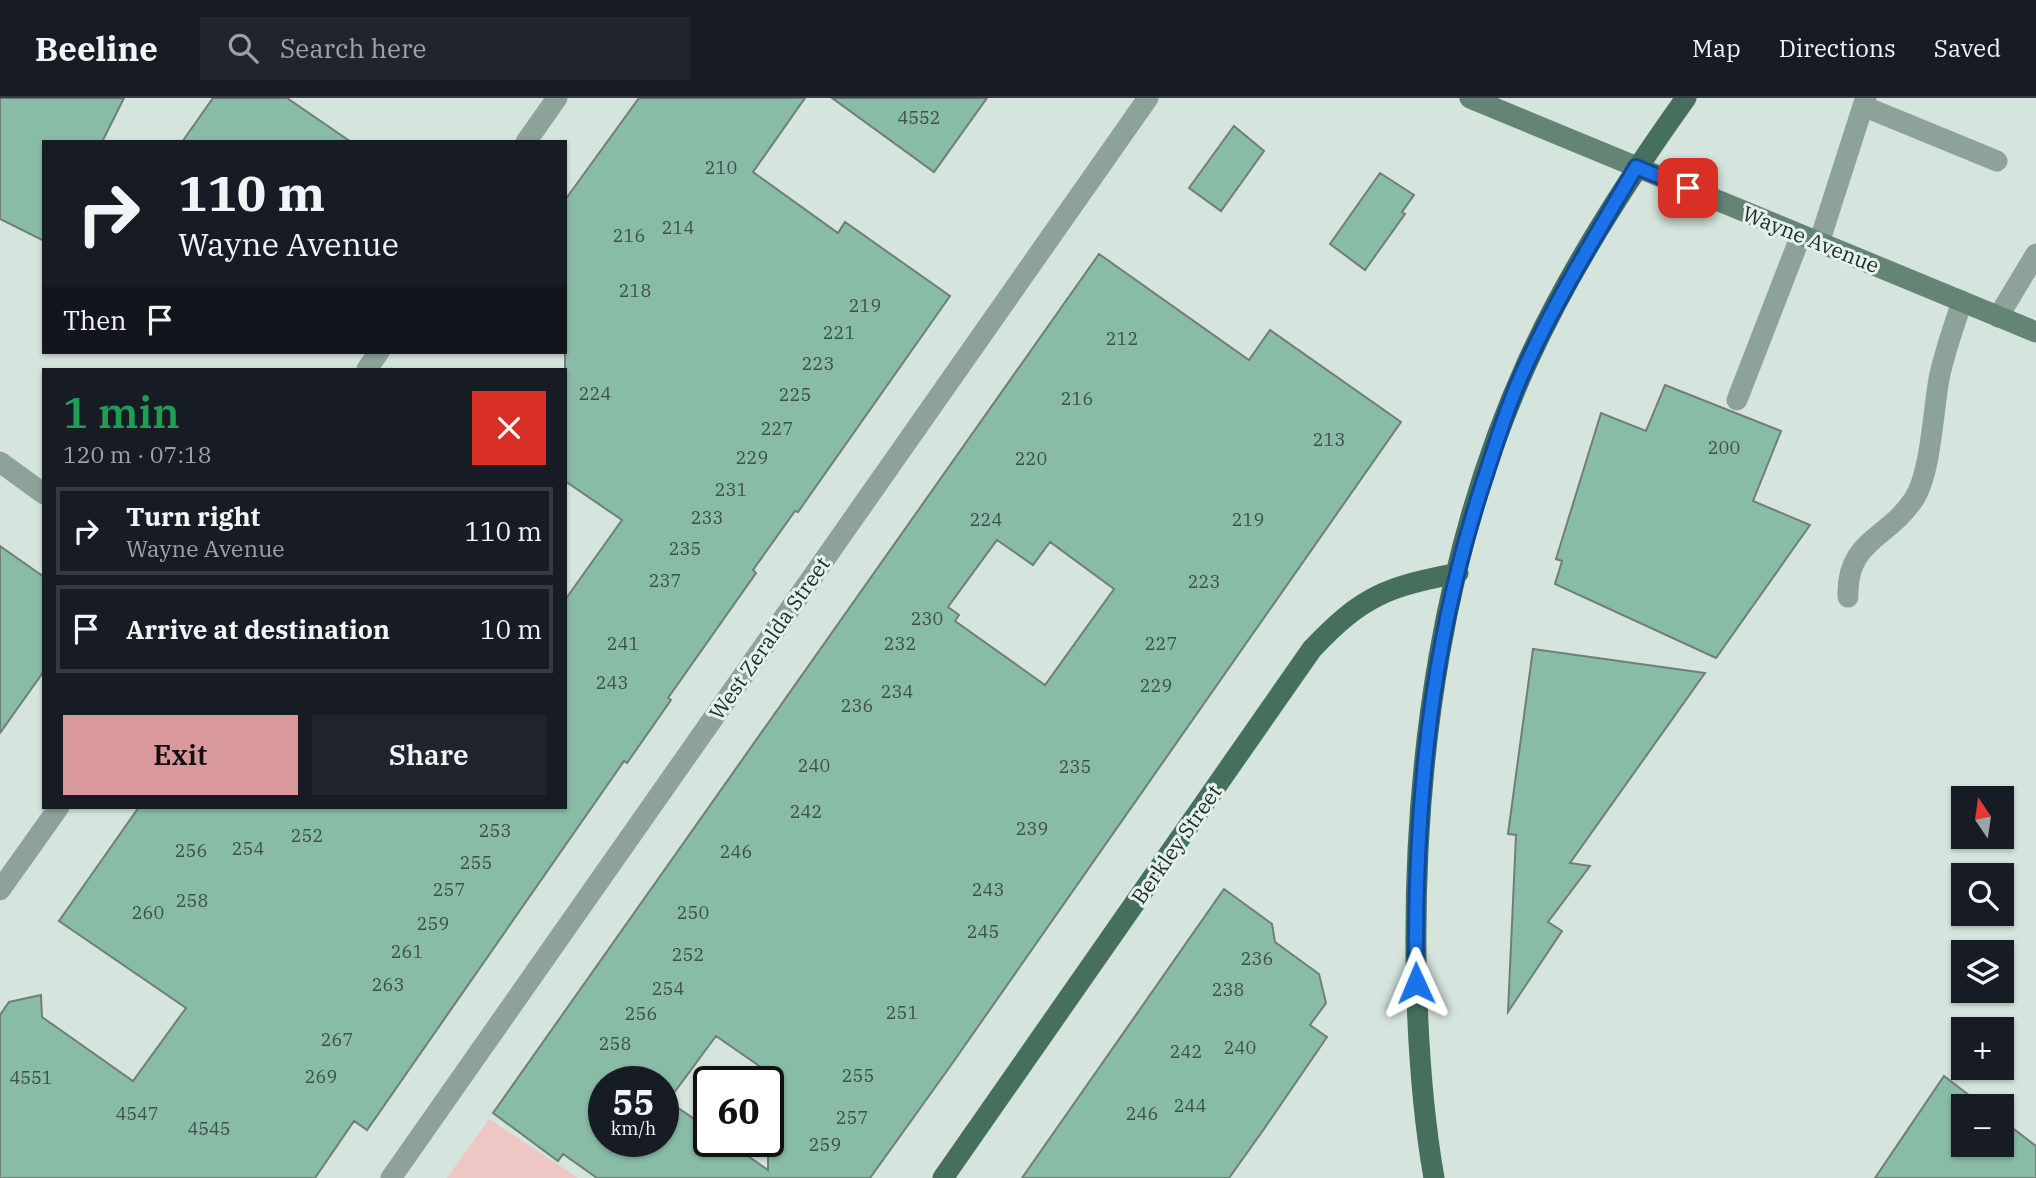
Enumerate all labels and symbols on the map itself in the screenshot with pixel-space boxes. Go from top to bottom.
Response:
house number: 4552 [897,106,941,129]
house number: 210 [705,156,737,179]
pin [1658,158,1718,218]
street label: Wayne Avenue [1739,199,1883,279]
house number: 214 [662,216,694,239]
house number: 216 [613,224,645,247]
house number: 218 [619,279,651,302]
house number: 219 [849,294,881,317]
house number: 221 [823,321,855,344]
house number: 212 [1106,327,1138,350]
house number: 223 [802,352,834,375]
house number: 224 [579,382,611,405]
house number: 225 [779,383,811,406]
house number: 216 [1061,387,1093,410]
house number: 227 [761,417,793,440]
house number: 213 [1313,428,1345,451]
house number: 200 [1708,436,1740,459]
house number: 229 [736,446,768,469]
house number: 220 [1015,447,1047,470]
house number: 231 [715,478,747,501]
house number: 233 [691,506,723,529]
house number: 224 [970,508,1002,531]
house number: 219 [1232,508,1264,531]
house number: 235 [669,537,701,560]
street label: West Zeralda Street [702,551,836,725]
house number: 237 [649,569,681,592]
house number: 223 [1188,570,1220,593]
house number: 230 [911,607,943,630]
house number: 241 [607,632,639,655]
house number: 232 [884,632,916,655]
house number: 227 [1145,632,1177,655]
house number: 243 [596,671,628,694]
house number: 229 [1140,674,1172,697]
house number: 234 [881,680,913,703]
house number: 236 [841,694,873,717]
house number: 240 [798,754,830,777]
house number: 235 [1059,755,1091,778]
street label: Berkley Street [1125,779,1227,909]
north arrow [1951,786,2014,849]
house number: 242 [790,800,822,823]
house number: 239 [1016,817,1048,840]
house number: 253 [479,819,511,842]
house number: 252 [291,824,323,847]
house number: 254 [232,837,264,860]
house number: 256 [175,839,207,862]
house number: 246 [720,840,752,863]
house number: 255 [460,851,492,874]
house number: 257 [433,878,465,901]
house number: 243 [972,878,1004,901]
house number: 258 [176,889,208,912]
house number: 260 [132,901,164,924]
house number: 250 [677,901,709,924]
house number: 259 [417,912,449,935]
house number: 245 [967,920,999,943]
house number: 261 [391,940,423,963]
house number: 252 [672,943,704,966]
position arrow [1379,946,1453,1020]
house number: 236 [1241,947,1273,970]
house number: 263 [372,973,404,996]
house number: 254 [652,977,684,1000]
house number: 238 [1212,978,1244,1001]
house number: 251 [886,1001,918,1024]
house number: 256 [625,1002,657,1025]
house number: 267 [321,1028,353,1051]
house number: 258 [599,1032,631,1055]
house number: 240 [1224,1036,1256,1059]
house number: 242 [1170,1040,1202,1063]
house number: 255 [842,1064,874,1087]
house number: 269 [305,1065,337,1088]
house number: 4551 [9,1066,53,1089]
speed limit sign: 60 [693,1066,784,1157]
house number: 244 [1174,1094,1206,1117]
house number: 4547 [115,1102,159,1125]
house number: 246 [1126,1102,1158,1125]
house number: 257 [836,1106,868,1129]
house number: 4545 [187,1117,231,1140]
house number: 259 [809,1133,841,1156]

